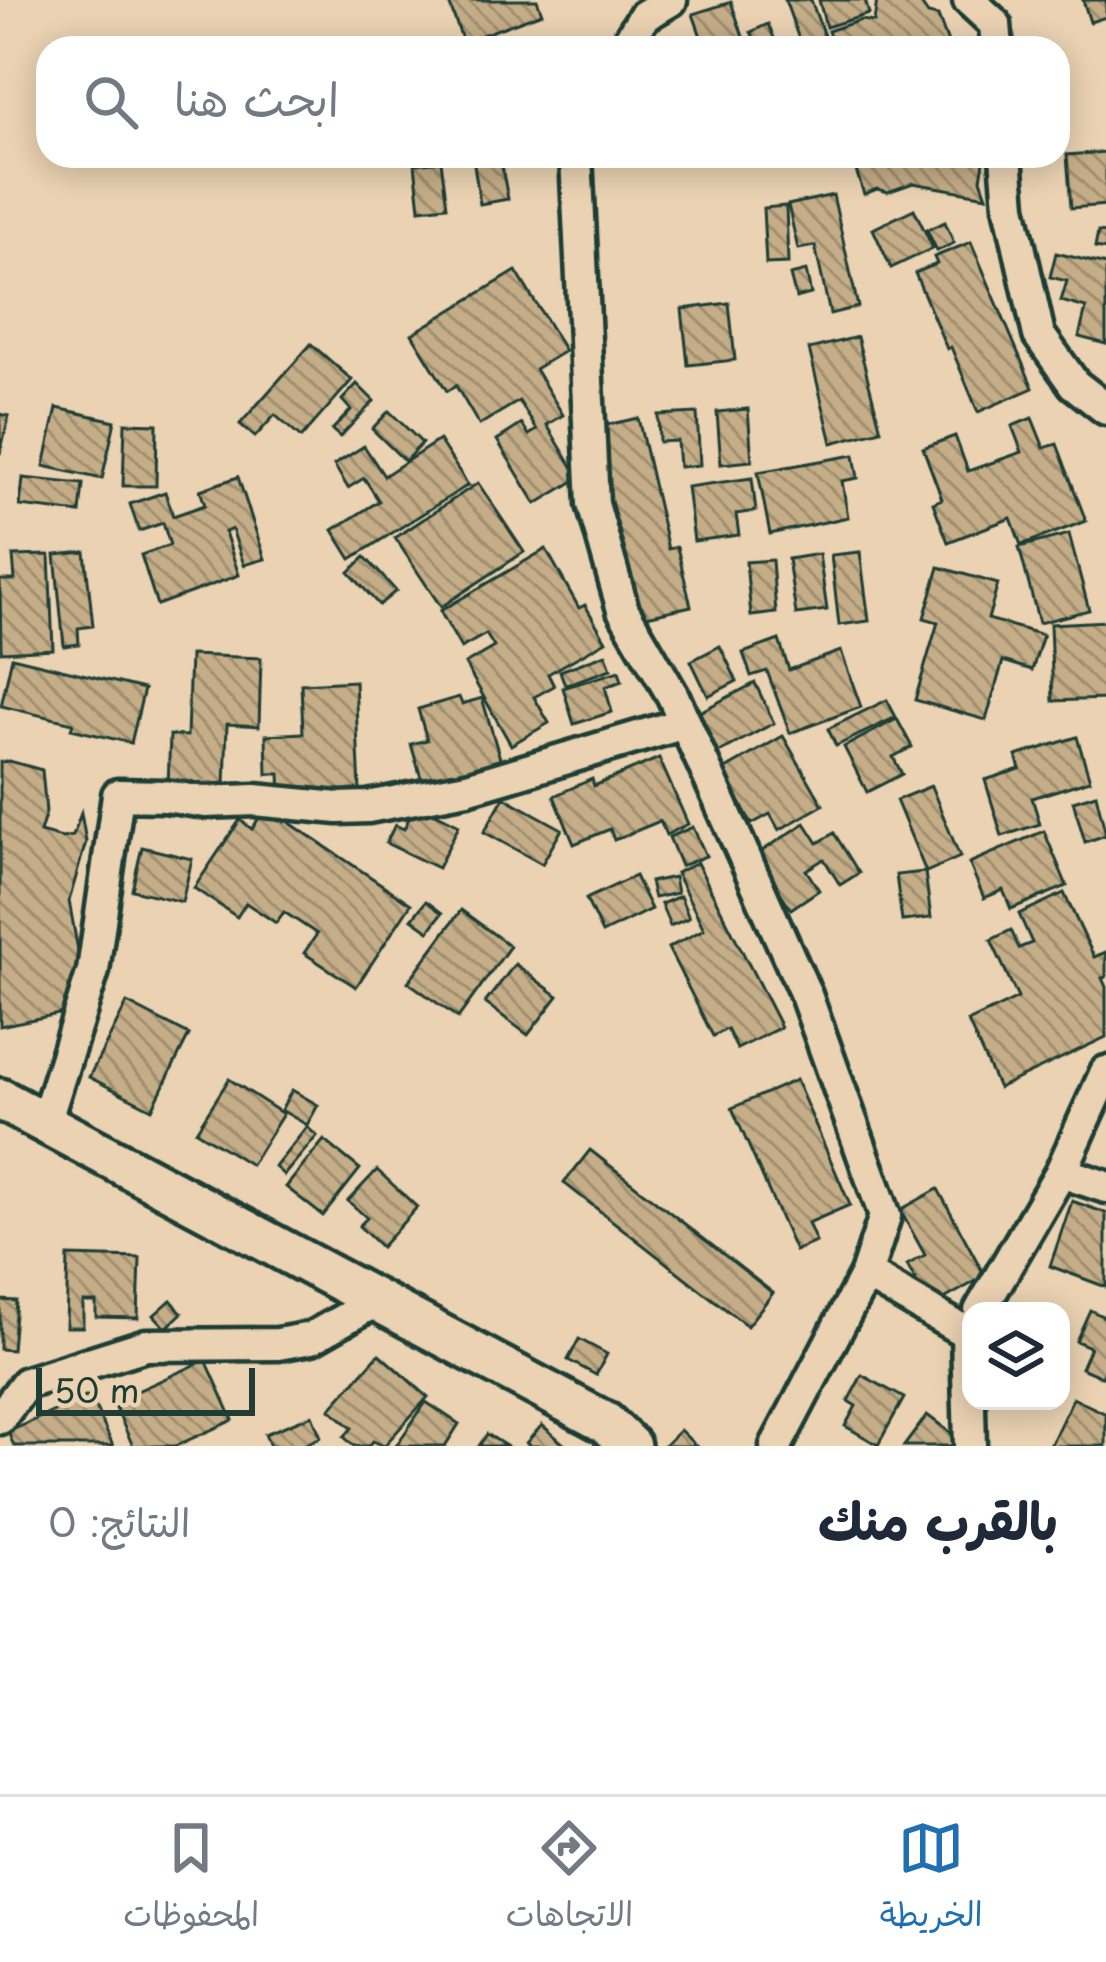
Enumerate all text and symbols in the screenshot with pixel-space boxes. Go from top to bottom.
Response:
search box [36,36,1070,168]
text: ابحث هنا [174,63,339,131]
icon: search [78,69,144,135]
map controls [962,1302,1070,1410]
button: layers [962,1302,1070,1410]
scale bar [36,1362,255,1415]
text: 50 m [54,1364,140,1414]
text: بالقرب منك [818,1480,1058,1557]
text: النتائج: 0 [48,1491,190,1550]
tab: المحفوظات [123,1815,259,1944]
tab: الاتجاهات [506,1815,633,1944]
tab: الخريطة [880,1815,983,1944]

